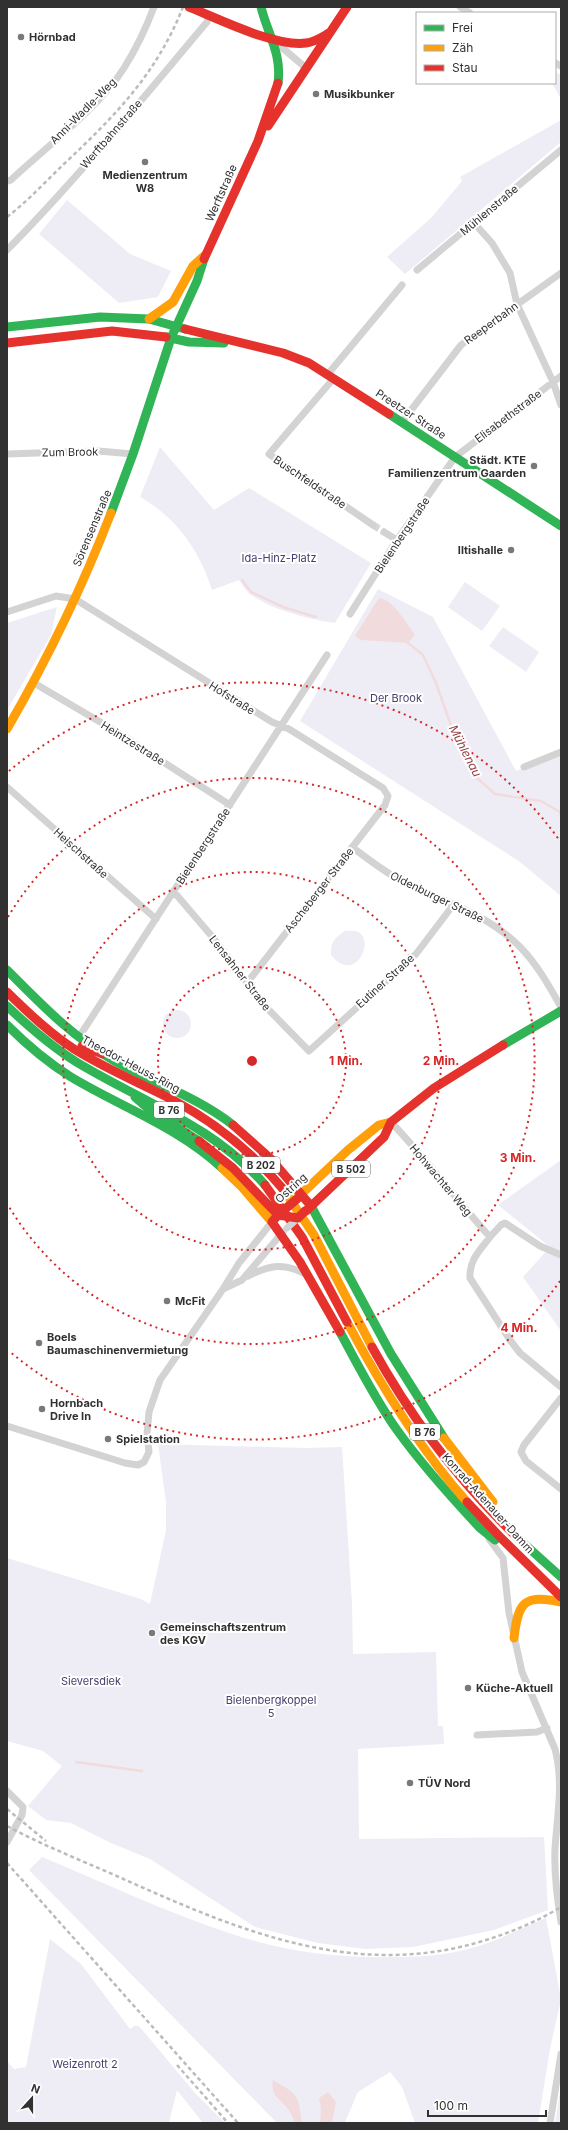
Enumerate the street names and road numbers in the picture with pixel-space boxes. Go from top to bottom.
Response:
street label: Anni-Wadle-Weg [47,75,119,147]
street label: Werftbahnstraße [77,96,145,172]
street label: Werftstraße [202,162,240,224]
street label: Mühlenstraße [457,182,521,238]
street label: Reeperbahn [461,299,521,347]
street label: Preetzer Straße [373,386,449,442]
street label: Elisabethstraße [472,386,544,446]
street label: Zum Brook [42,445,98,459]
street label: Buschfeldstraße [271,452,349,512]
street label: Sörensenstraße [70,487,114,569]
street label: Bielenbergstraße [371,494,433,576]
street label: Hofstraße [206,678,258,718]
street label: Heintzestraße [99,718,167,768]
street label: Bielenbergstraße [173,805,233,887]
street label: Heischstraße [51,825,111,881]
street label: Ascheberger Straße [281,845,357,935]
street label: Oldenburger Straße [388,868,486,926]
street label: Lensahner Straße [206,932,274,1014]
street label: Eutiner Straße [353,951,417,1011]
street label: Theodor-Heuss-Ring [79,1032,183,1096]
road number: B 76 [154,1102,184,1118]
street label: Hohwachter Weg [407,1141,475,1219]
road number: B 202 [242,1157,280,1173]
road number: B 502 [332,1161,370,1177]
street label: Ostring [272,1170,310,1206]
road number: B 76 [410,1424,440,1440]
street label: Konrad-Adenauer-Damm [439,1450,537,1556]

